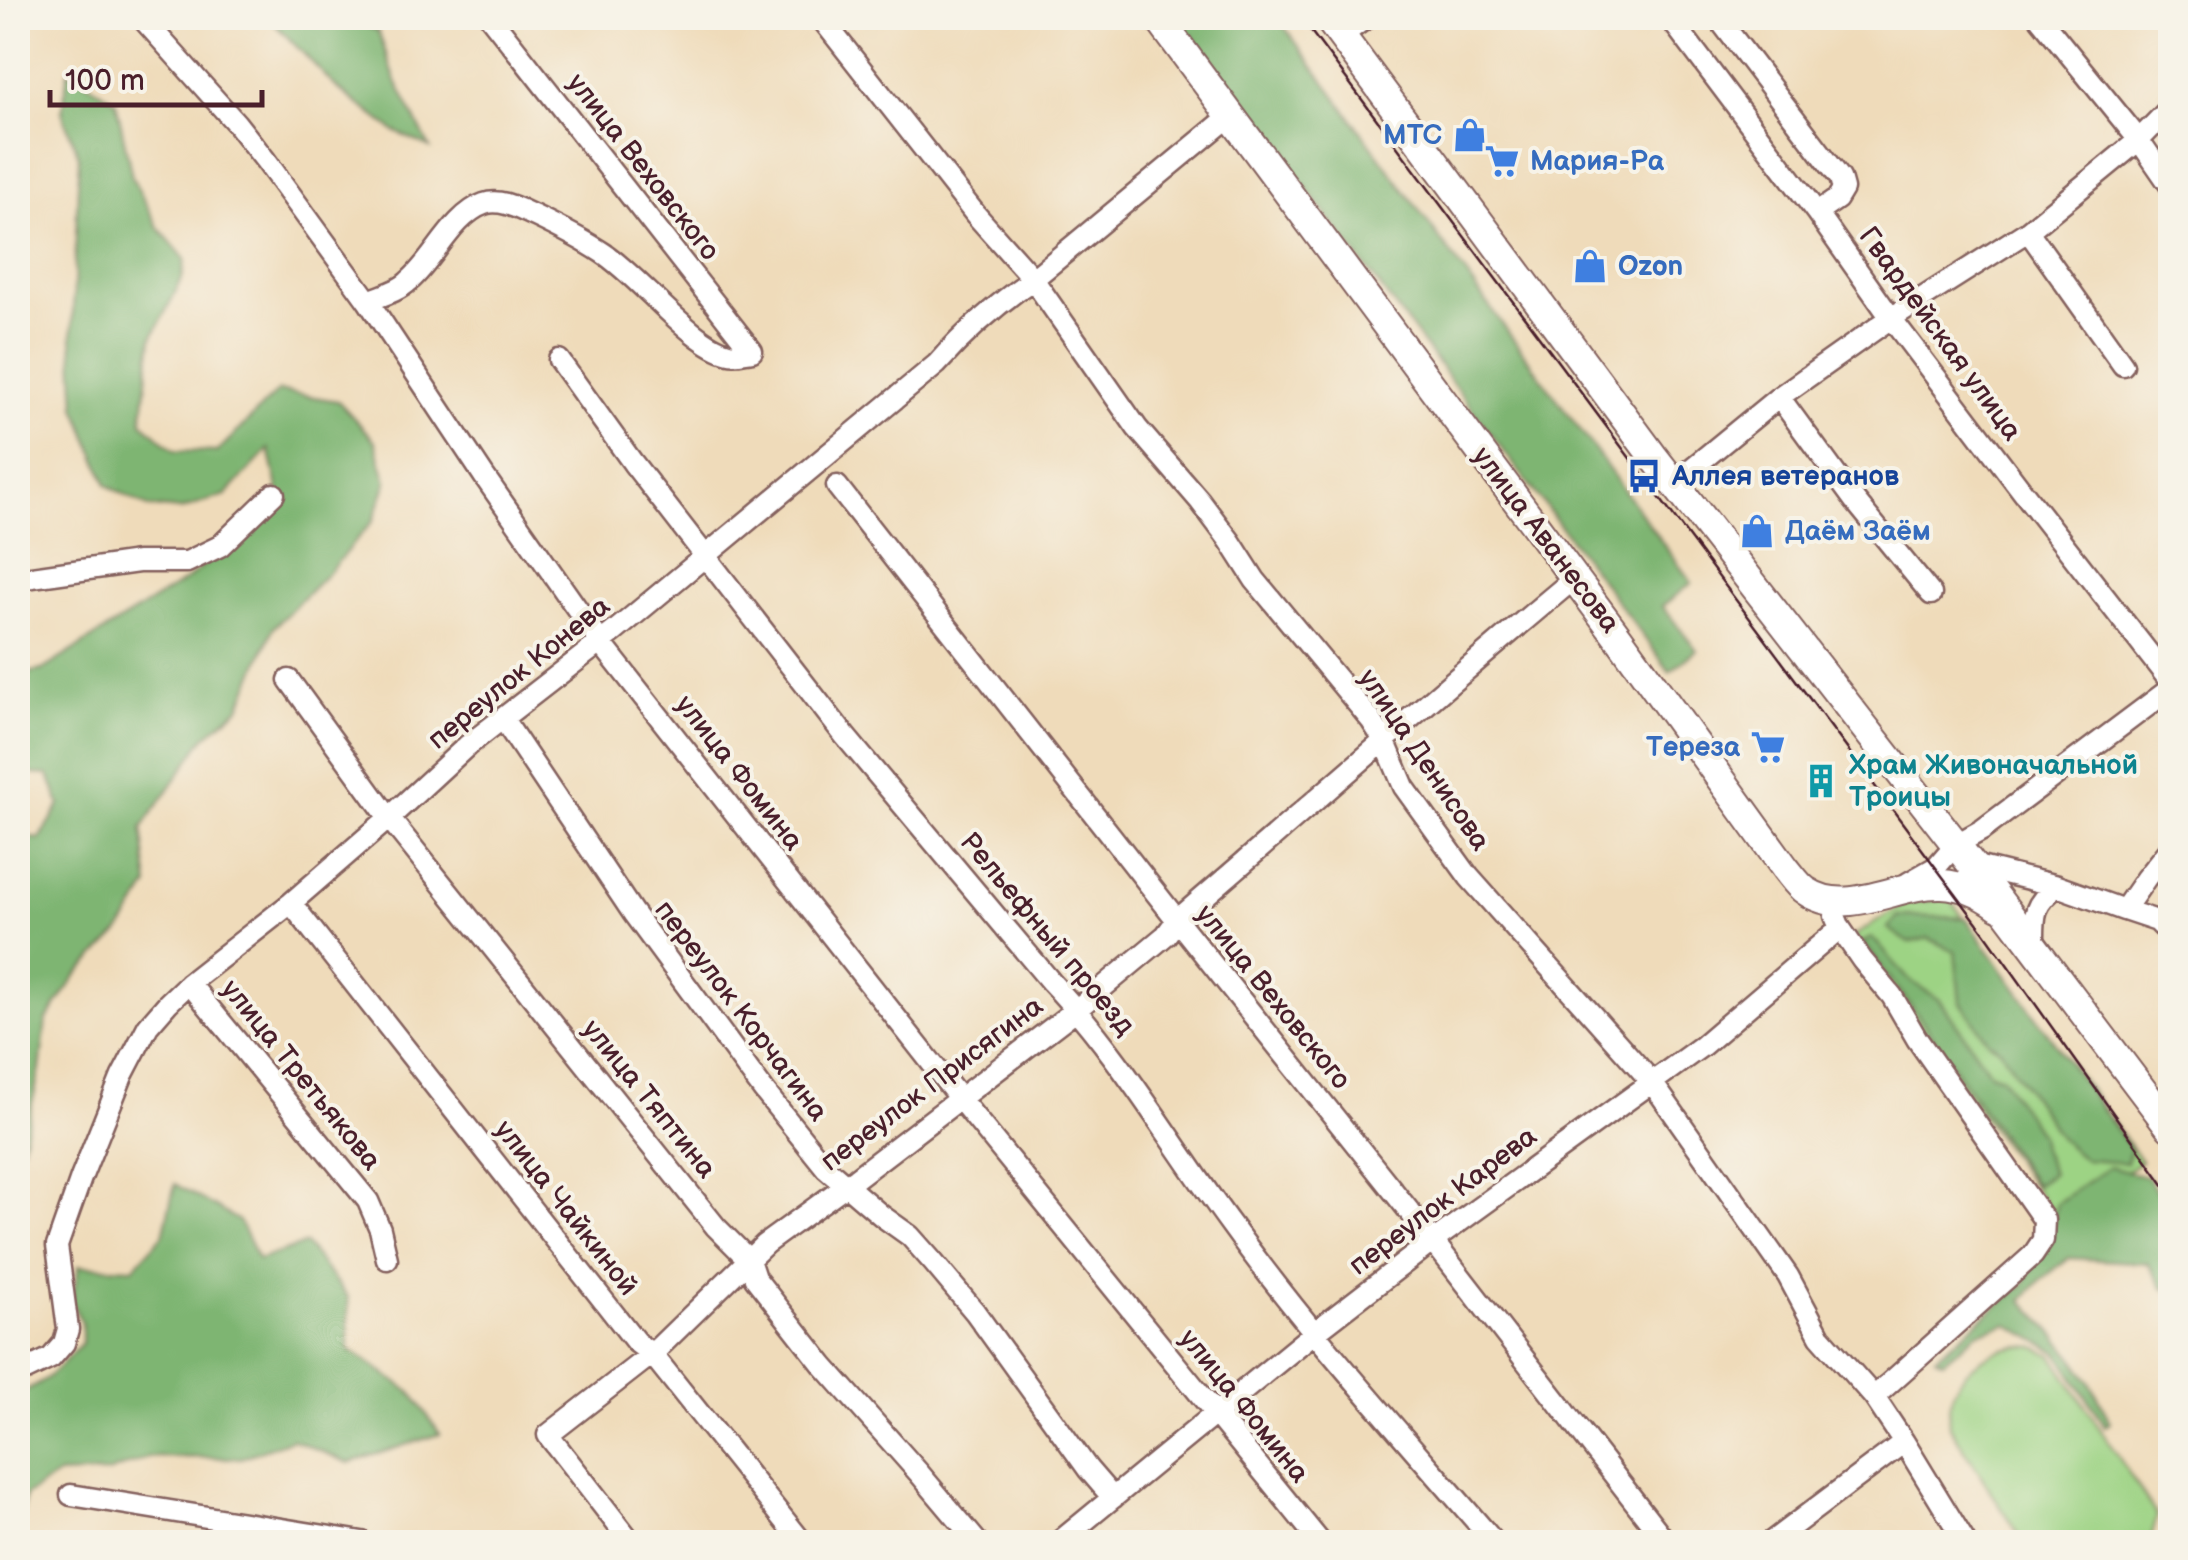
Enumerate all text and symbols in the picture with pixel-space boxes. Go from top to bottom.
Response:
scale bar [50,45,262,107]
text: 100 m [65,63,145,99]
street label: улица Веховского [560,67,726,267]
shop icon: МТС [1451,116,1489,154]
place label: МТС [1383,119,1443,152]
supermarket icon: Мария-Ра [1483,142,1521,180]
place label: Мария-Ра [1530,145,1665,178]
street label: Гвардейская улица [1852,221,2029,447]
shop icon: Ozon [1571,247,1609,285]
place label: Ozon [1618,250,1683,283]
street label: улица Аванесова [1465,441,1627,640]
bus stop icon: Аллея ветеранов [1625,457,1663,495]
place label: Аллея ветеранов [1671,460,1899,493]
shop icon: Даём Заём [1738,512,1776,550]
place label: Даём Заём [1785,515,1931,548]
street label: переулок Конева [421,589,617,756]
street label: улица Денисова [1351,663,1497,857]
street label: улица Фомина [668,689,810,858]
supermarket icon: Тереза [1749,728,1787,766]
place label: Тереза [1646,731,1741,764]
place label: Храм Живоначальной Троицы [1848,749,2138,814]
building icon: Храм Живоначальной Троицы [1802,762,1840,800]
street label: Рельефный проезд [953,826,1141,1042]
street label: переулок Корчагина [647,894,835,1128]
street label: улица Веховского [1189,898,1357,1096]
street label: улица Третьякова [214,973,388,1177]
street label: переулок Присягина [814,989,1050,1178]
street label: улица Тяптина [575,1013,723,1185]
street label: улица Чайкиной [487,1114,645,1302]
street label: переулок Карева [1343,1119,1544,1282]
street label: улица Фомина [1172,1323,1316,1490]

